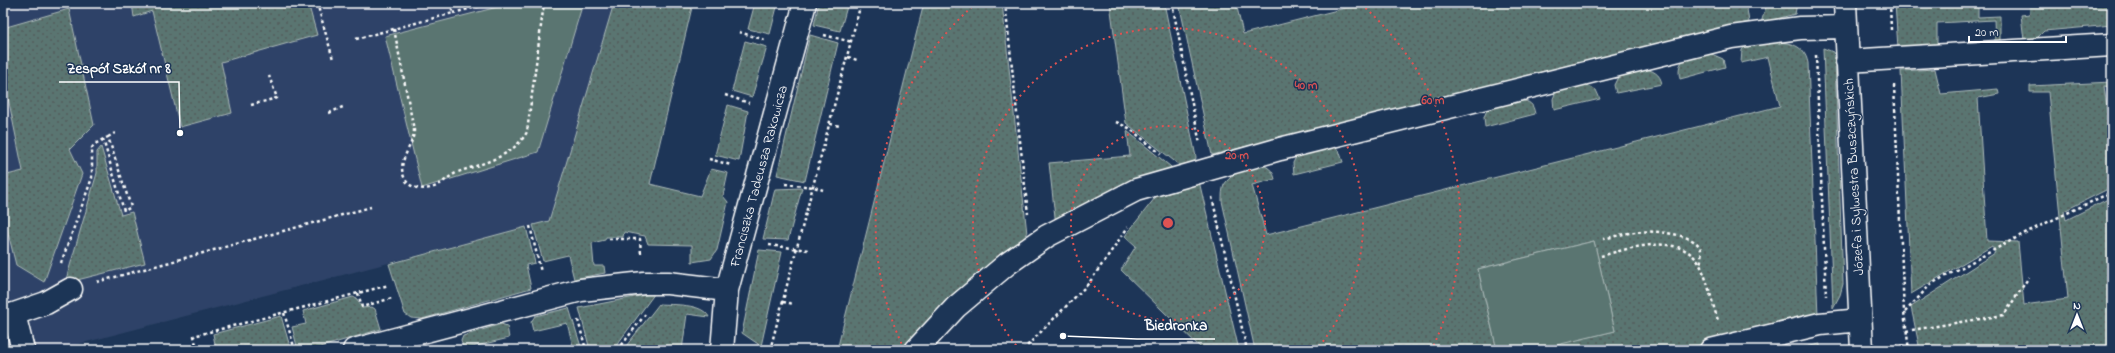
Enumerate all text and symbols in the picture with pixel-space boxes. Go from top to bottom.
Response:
scale bar [1969,18,2066,44]
text: 20 m [1975,24,1998,42]
callout: Zespół Szkół nr 8 [59,55,179,82]
text: Zespół Szkół nr 8 [67,58,171,80]
text: 40 m [1294,77,1318,95]
street label: Józefa i Sylwestra Buszczyńskich [1839,78,1871,276]
street label: Franciszka Tadeusza Rakowicza [725,83,794,271]
text: 60 m [1421,92,1445,110]
text: 20 m [1224,147,1249,165]
centre of rings [1161,216,1175,230]
north arrow [2057,295,2097,335]
text: N [2073,298,2081,314]
callout: Biedronka [1137,312,1215,339]
text: Biedronka [1144,315,1207,337]

